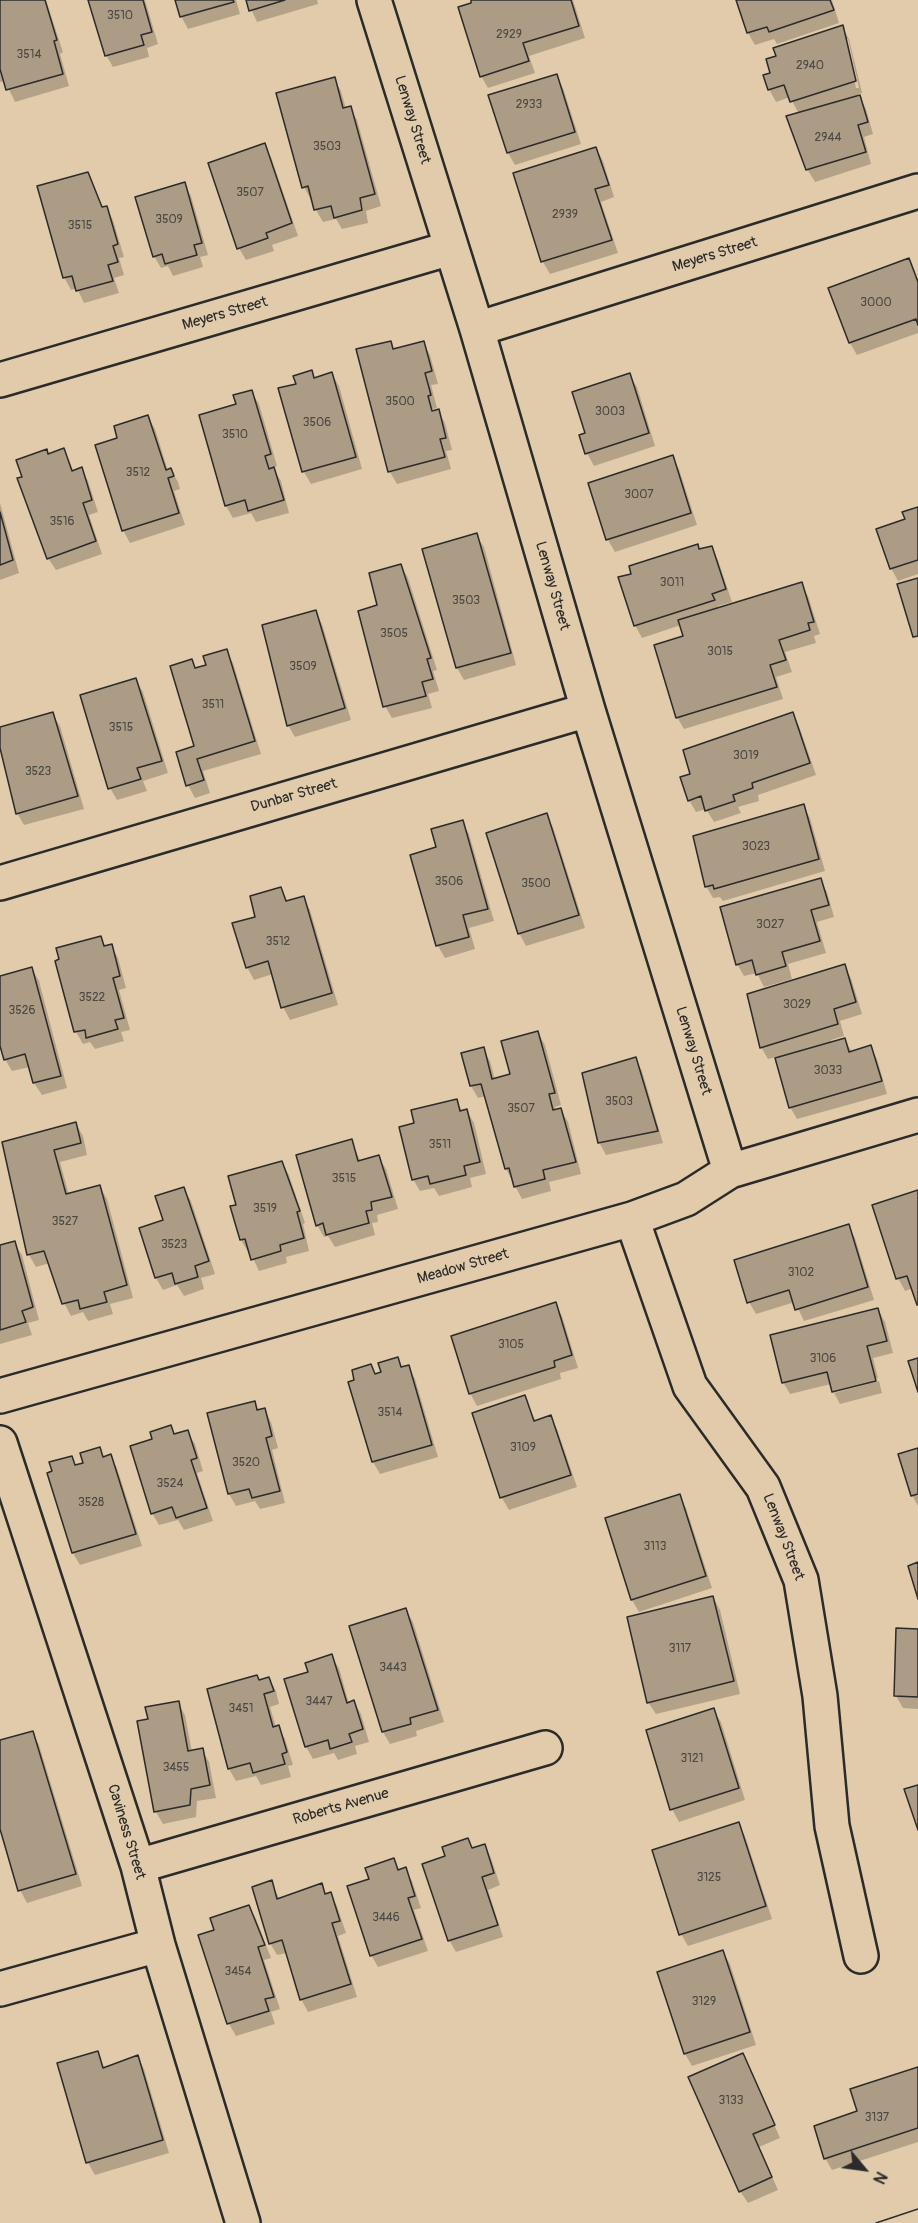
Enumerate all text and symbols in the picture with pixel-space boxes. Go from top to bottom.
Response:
house number: 3510 [107,9,133,23]
house number: 2929 [496,28,522,42]
house number: 3514 [17,48,41,62]
house number: 2940 [796,59,824,73]
street label: Lenway Street [390,74,434,166]
house number: 2933 [516,98,542,112]
house number: 2944 [815,131,841,145]
house number: 3503 [313,140,341,154]
house number: 3507 [236,186,264,200]
house number: 2939 [552,208,578,222]
house number: 3509 [155,213,183,227]
house number: 3515 [68,219,92,233]
street label: Meyers Street [670,234,760,276]
street label: Meyers Street [180,293,270,335]
house number: 3000 [860,296,892,310]
house number: 3500 [385,395,415,409]
house number: 3003 [595,405,625,419]
house number: 3506 [303,416,331,430]
house number: 3510 [222,428,248,442]
house number: 3512 [126,466,150,480]
house number: 3007 [624,488,654,502]
house number: 3516 [50,515,74,529]
street label: Lenway Street [531,540,573,632]
house number: 3011 [660,576,684,590]
house number: 3503 [452,594,480,608]
house number: 3505 [380,627,408,641]
house number: 3015 [707,645,733,659]
house number: 3509 [289,660,317,674]
house number: 3511 [202,698,224,712]
house number: 3515 [109,721,133,735]
house number: 3019 [733,749,759,763]
house number: 3523 [25,765,51,779]
street label: Dunbar Street [249,775,339,817]
house number: 3023 [742,840,770,854]
house number: 3506 [435,875,463,889]
house number: 3500 [521,877,551,891]
house number: 3027 [756,918,784,932]
house number: 3512 [266,935,290,949]
house number: 3522 [79,991,105,1005]
house number: 3029 [783,998,811,1012]
house number: 3526 [9,1004,35,1018]
street label: Lenway Street [671,1005,715,1097]
house number: 3033 [814,1064,842,1078]
house number: 3503 [605,1095,633,1109]
house number: 3507 [507,1102,535,1116]
house number: 3511 [429,1138,451,1152]
house number: 3515 [332,1172,356,1186]
house number: 3519 [253,1202,277,1216]
house number: 3527 [52,1215,78,1229]
house number: 3523 [161,1238,187,1252]
street label: Meadow Street [415,1245,511,1289]
house number: 3102 [788,1266,814,1280]
house number: 3105 [498,1338,524,1352]
house number: 3106 [810,1352,836,1366]
house number: 3514 [378,1406,402,1420]
house number: 3109 [510,1441,536,1455]
house number: 3520 [232,1456,260,1470]
house number: 3524 [157,1477,183,1491]
street label: Lenway Street [758,1491,808,1583]
house number: 3528 [78,1496,104,1510]
house number: 3113 [644,1540,666,1554]
house number: 3117 [669,1642,691,1656]
house number: 3443 [379,1661,407,1675]
house number: 3447 [306,1695,332,1709]
house number: 3451 [229,1702,253,1716]
house number: 3121 [681,1752,703,1766]
house number: 3455 [163,1761,189,1775]
street label: Caviness Street [103,1782,149,1882]
street label: Roberts Avenue [291,1785,391,1829]
house number: 3125 [697,1871,721,1885]
house number: 3446 [372,1911,400,1925]
house number: 3454 [224,1965,252,1979]
house number: 3129 [692,1995,716,2009]
house number: 3133 [719,2094,743,2108]
house number: 3137 [865,2111,889,2125]
north arrow [834,2139,894,2199]
text: N [868,2168,891,2187]

